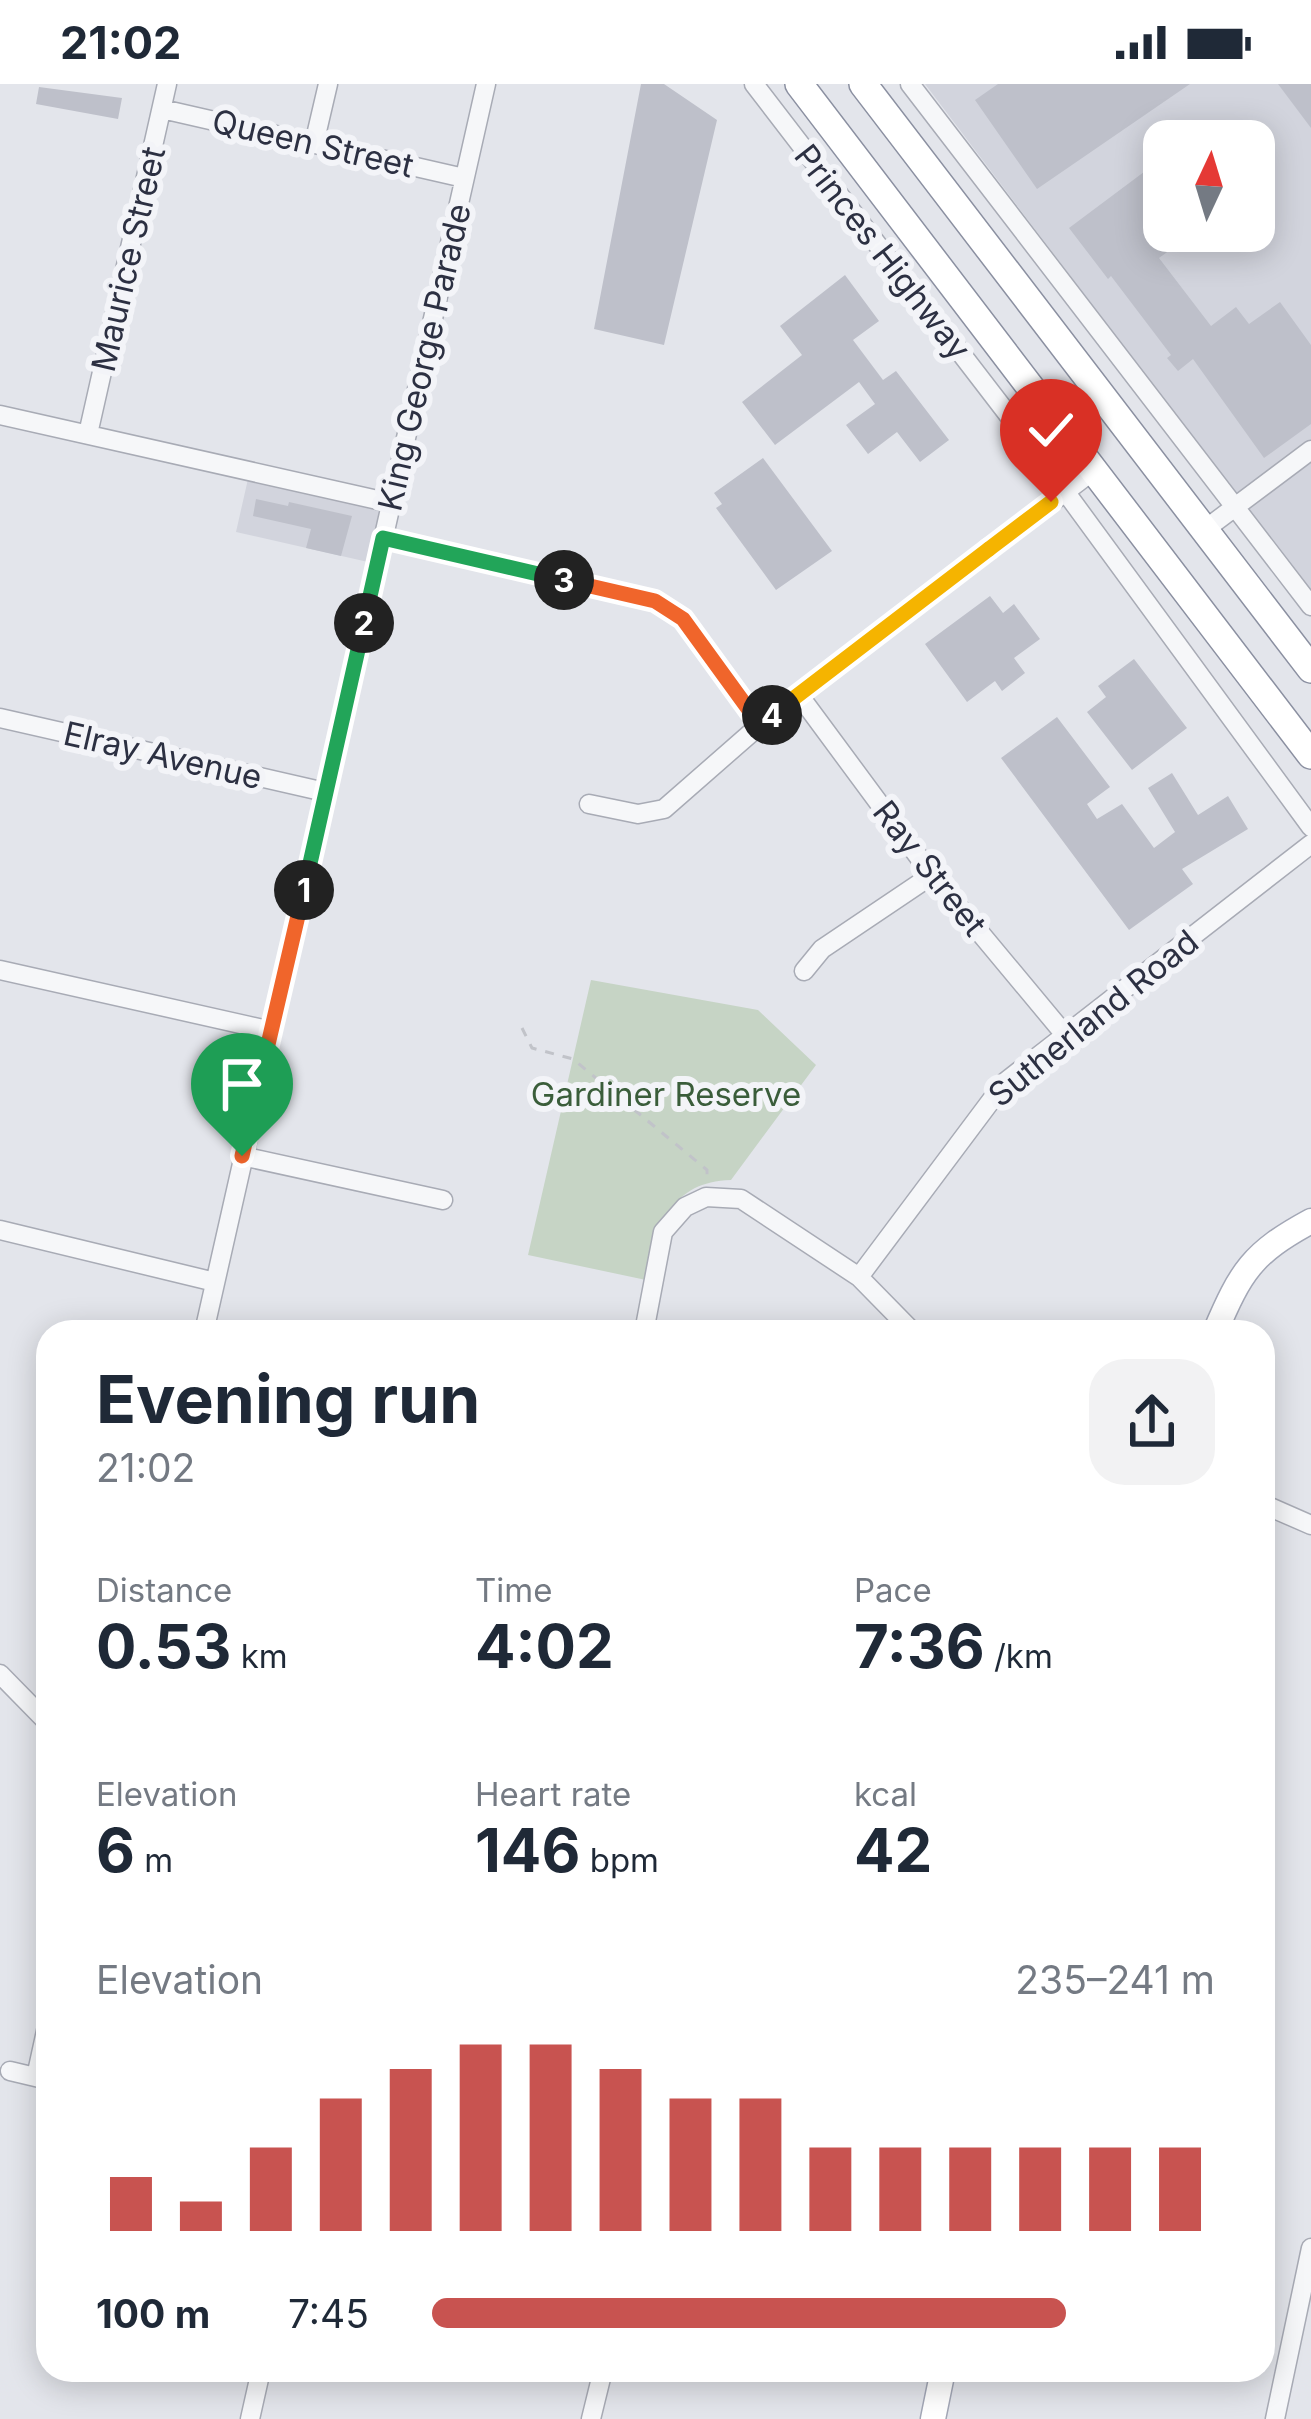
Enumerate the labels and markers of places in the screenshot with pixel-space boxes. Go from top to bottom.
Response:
pin [1000,379,1102,502]
pin: 3 [534,550,594,610]
pin: 2 [334,593,394,653]
pin: 4 [742,685,802,745]
pin: 1 [274,860,334,920]
pin [191,1033,293,1156]

